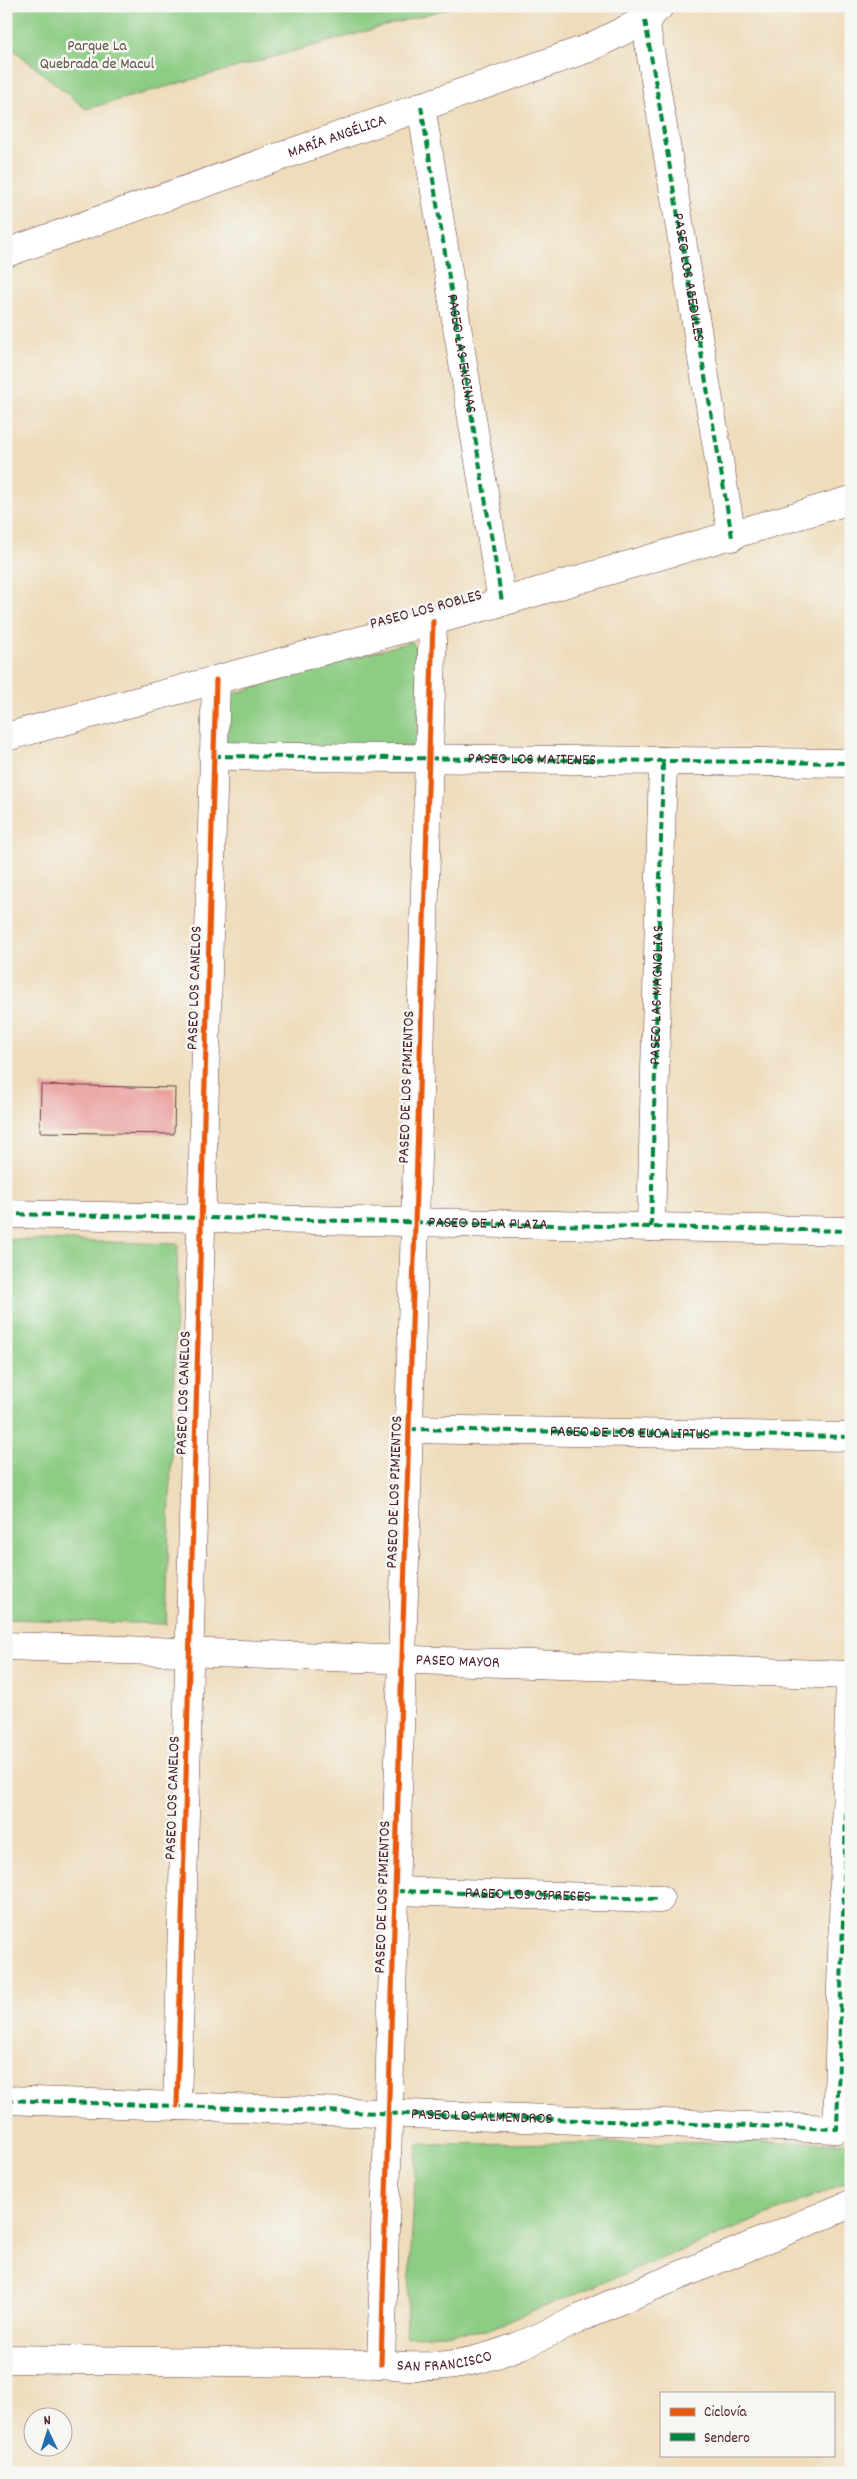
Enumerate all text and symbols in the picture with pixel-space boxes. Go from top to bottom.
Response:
park label: Parque La Quebrada de Macul [40,35,154,76]
street label: MARÍA ANGÉLICA [285,109,390,165]
street label: PASEO LOS ABEDULES [666,211,710,343]
street label: PASEO LAS ENCINAS [440,292,483,415]
street label: PASEO LOS ROBLES [367,584,485,636]
street label: PASEO LOS MAITENES [468,747,596,772]
street label: PASEO LAS MAGNOLIAS [644,925,670,1065]
street label: PASEO LOS CANELOS [181,926,209,1050]
street label: PASEO DE LOS PIMIENTOS [393,1010,421,1164]
street label: PASEO DE LA PLAZA [428,1211,548,1236]
street label: PASEO LOS CANELOS [170,1331,198,1455]
street label: PASEO DE LOS PIMIENTOS [381,1415,409,1569]
street label: PASEO DE LOS EUCALIPTUS [550,1420,710,1446]
street label: PASEO MAYOR [415,1649,500,1674]
street label: PASEO LOS CANELOS [159,1736,187,1860]
street label: PASEO DE LOS PIMIENTOS [369,1820,397,1974]
street label: PASEO LOS CIPRESES [464,1882,591,1908]
street label: PASEO LOS ALMENDROS [410,2103,553,2131]
street label: SAN FRANCISCO [396,2344,495,2378]
legend [660,2392,834,2456]
text: Ciclovía [704,2402,747,2424]
north arrow [22,2406,72,2456]
text: N [43,2411,51,2431]
text: Sendero [704,2428,750,2450]

